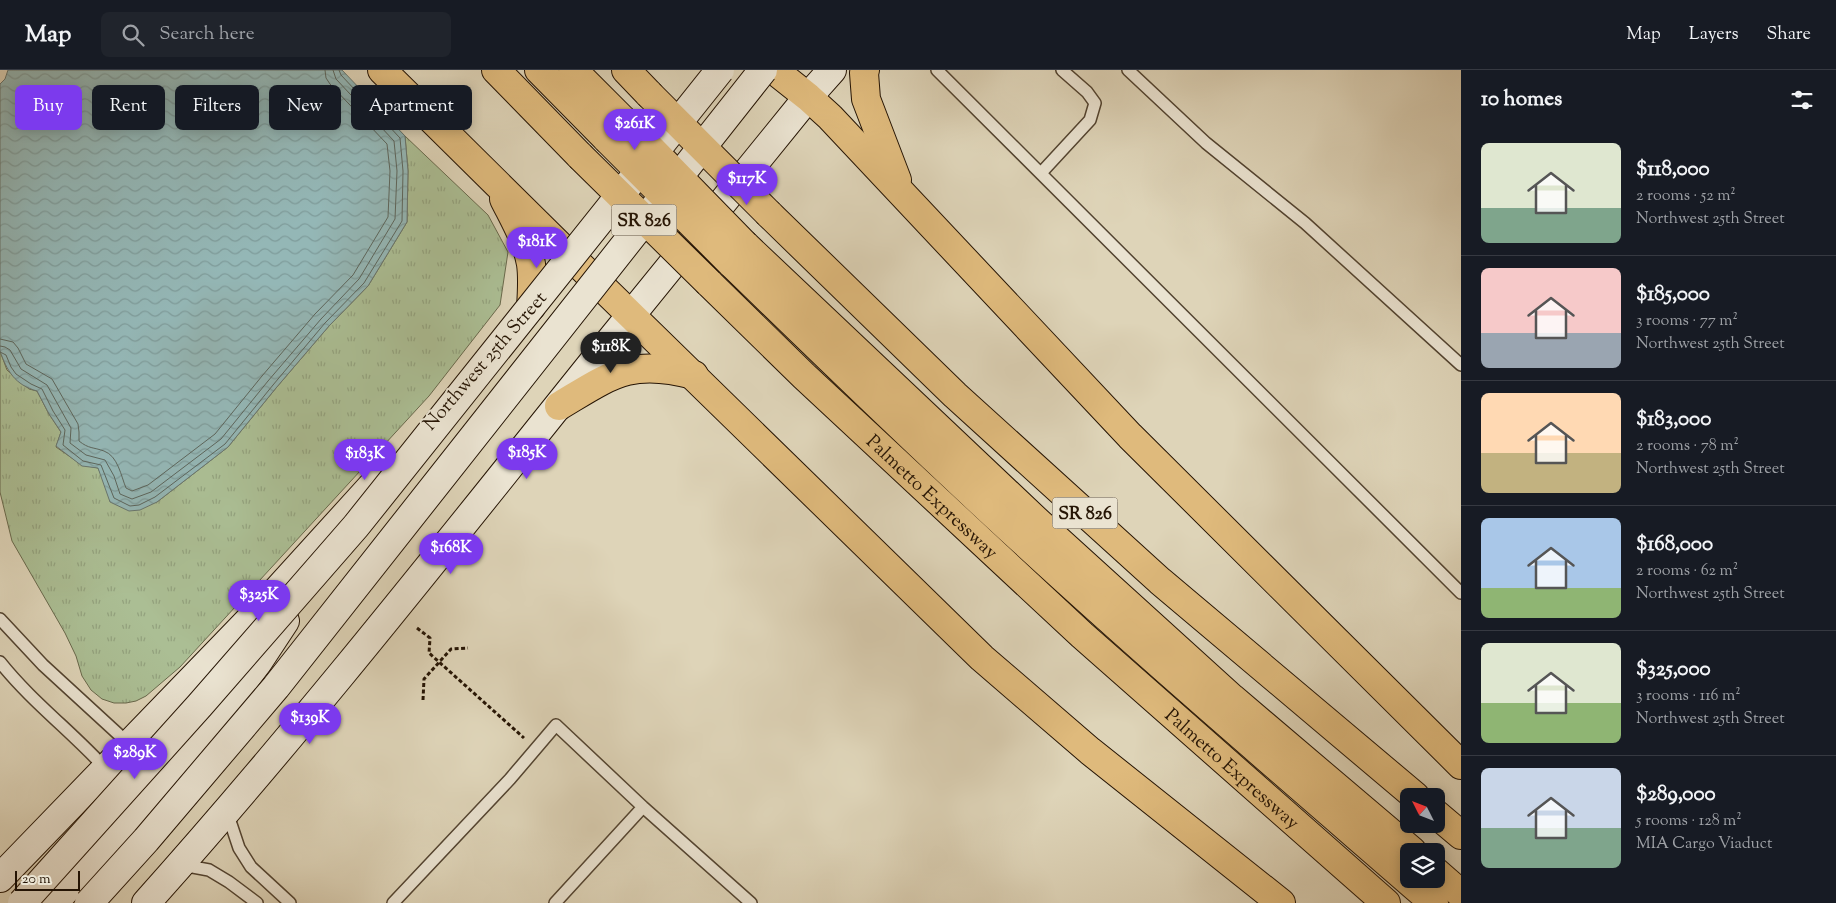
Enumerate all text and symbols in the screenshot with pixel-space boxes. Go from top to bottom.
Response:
search box [101,12,451,57]
text: Map [25,18,71,52]
icon: search [119,21,147,49]
text: Search here [159,21,255,48]
text: Map [1626,22,1661,48]
text: Layers [1689,22,1739,48]
text: Share [1767,22,1811,48]
chip: Buy [15,85,82,130]
chip: Rent [92,85,165,130]
chip: Filters [175,85,259,130]
chip: New [269,85,341,130]
chip: Apartment [351,85,472,130]
text: 10 homes [1481,85,1562,115]
icon: filters [1788,86,1816,114]
pin: $261K [600,108,670,151]
text: $261K [615,113,655,136]
text: $118,000 [1636,155,1710,185]
icon: home [1521,163,1581,223]
pin: $117K [712,164,782,206]
text: $117K [727,168,767,191]
text: 2 rooms · 52 m² [1636,185,1736,208]
road number: SR 826 [612,204,676,236]
text: Northwest 25th Street [1636,208,1785,231]
pin: $181K [502,226,572,269]
text: $181K [518,231,557,254]
text: $185,000 [1636,280,1710,310]
street label: Northwest 25th Street [418,286,554,437]
icon: home [1521,288,1581,348]
text: 3 rooms · 77 m² [1636,310,1738,333]
pin: $118K [576,332,646,374]
text: Northwest 25th Street [1636,333,1785,356]
text: $118K [592,336,631,359]
text: $183,000 [1636,405,1711,435]
icon: home [1521,413,1581,473]
street label: Palmetto Expressway [859,429,1004,567]
text: 2 rooms · 78 m² [1636,435,1739,458]
pin: $183K [330,438,400,481]
pin: $185K [492,438,562,480]
text: $185K [507,442,547,465]
text: $183K [345,443,385,466]
text: Northwest 25th Street [1636,458,1785,481]
road number: SR 826 [1052,498,1118,528]
text: $168,000 [1636,530,1713,560]
pin: $168K [416,532,486,575]
text: $168K [430,537,472,560]
icon: home [1521,538,1581,598]
text: 2 rooms · 62 m² [1636,560,1738,583]
pin: $325K [224,580,294,622]
text: Northwest 25th Street [1636,583,1785,606]
text: $325K [239,584,279,607]
text: $325,000 [1636,655,1711,685]
icon: home [1521,663,1581,723]
text: 3 rooms · 116 m² [1636,685,1741,708]
pin: $139K [275,702,345,745]
street label: Palmetto Expressway [1158,703,1305,837]
text: $139K [290,707,330,730]
text: Northwest 25th Street [1636,708,1785,731]
pin: $289K [100,738,170,780]
text: $289K [113,742,157,765]
text: $289,000 [1636,780,1716,810]
north arrow [1400,788,1445,832]
map controls [1400,788,1445,888]
icon: home [1521,788,1581,848]
text: 5 rooms · 128 m² [1636,810,1742,833]
text: MIA Cargo Viaduct [1636,833,1772,856]
button: layers [1400,843,1445,888]
scale bar [15,868,80,891]
text: 20 m [22,870,51,890]

